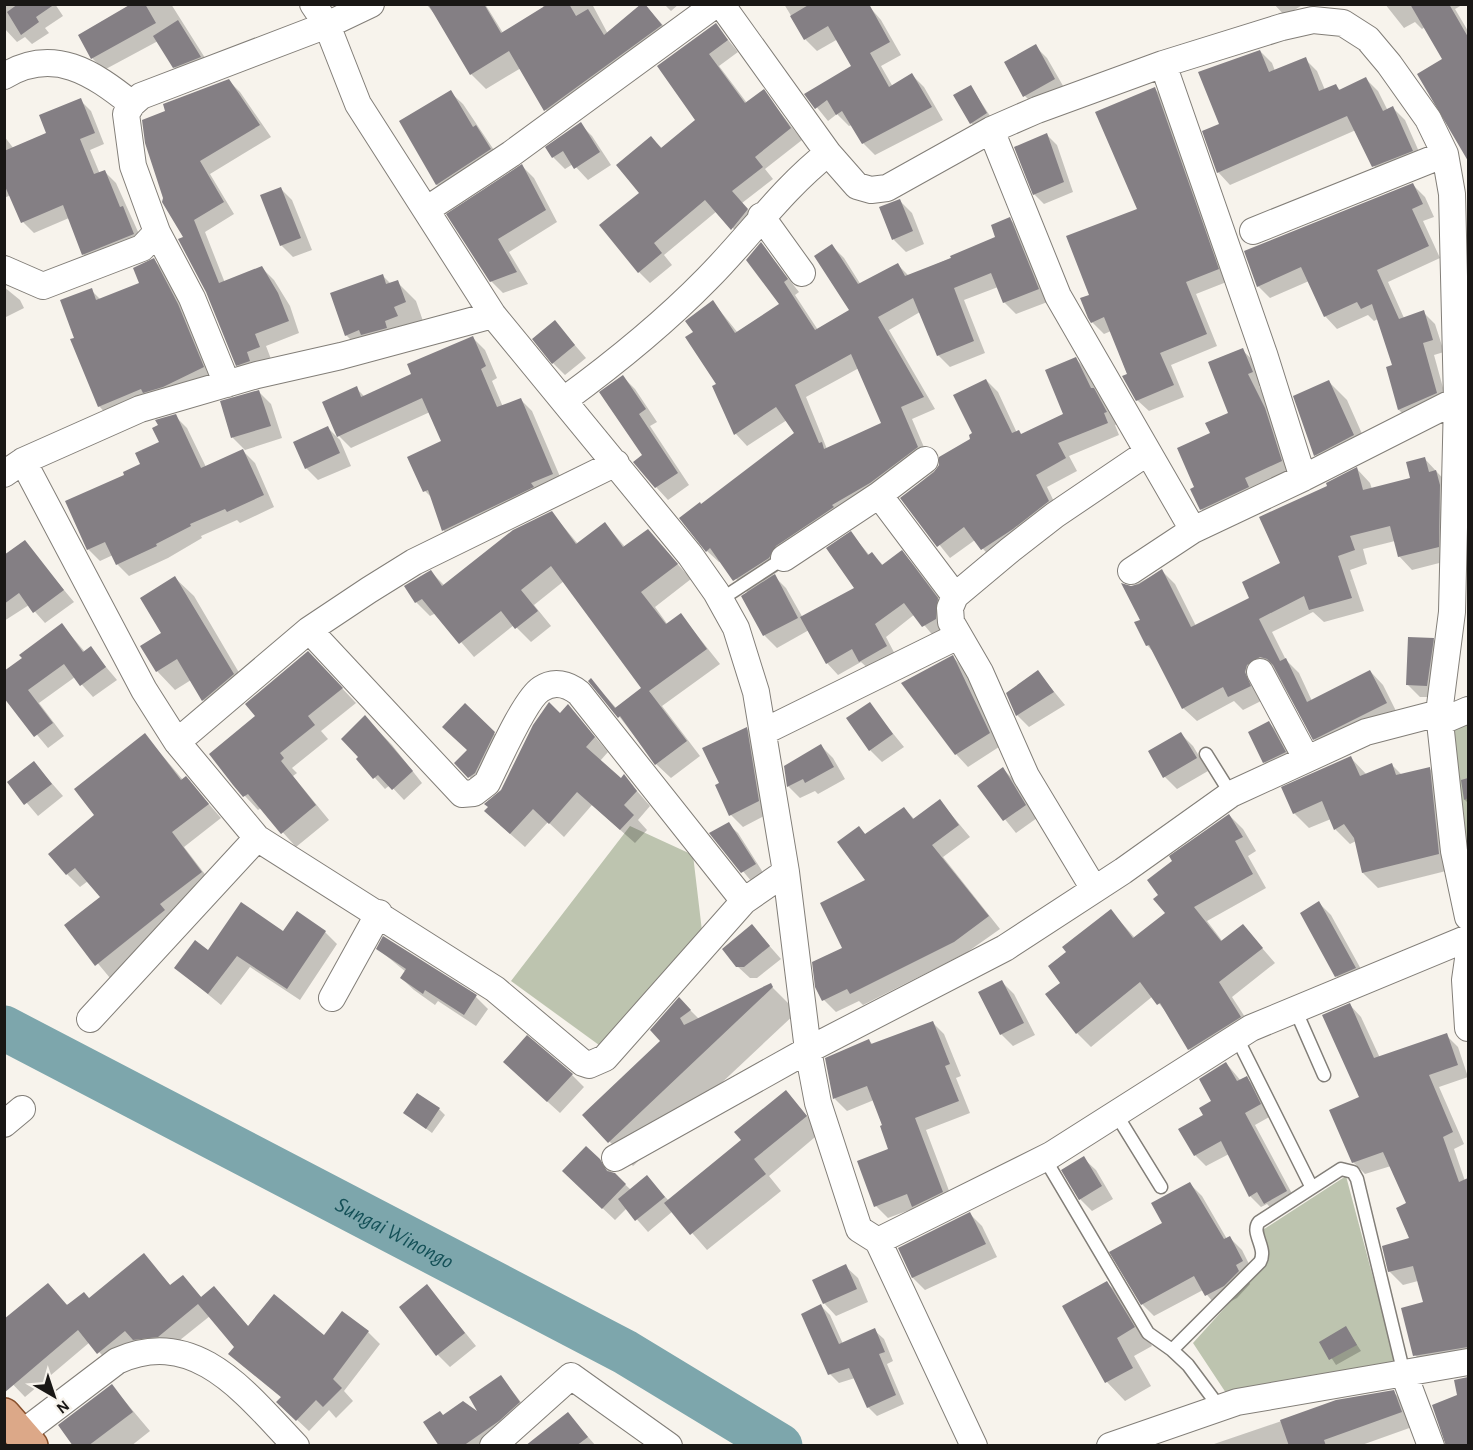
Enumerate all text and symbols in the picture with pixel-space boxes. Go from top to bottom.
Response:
water label: Sungai Winongo [332,1193,457,1273]
north arrow [24,1366,84,1426]
text: N [53,1397,72,1417]

